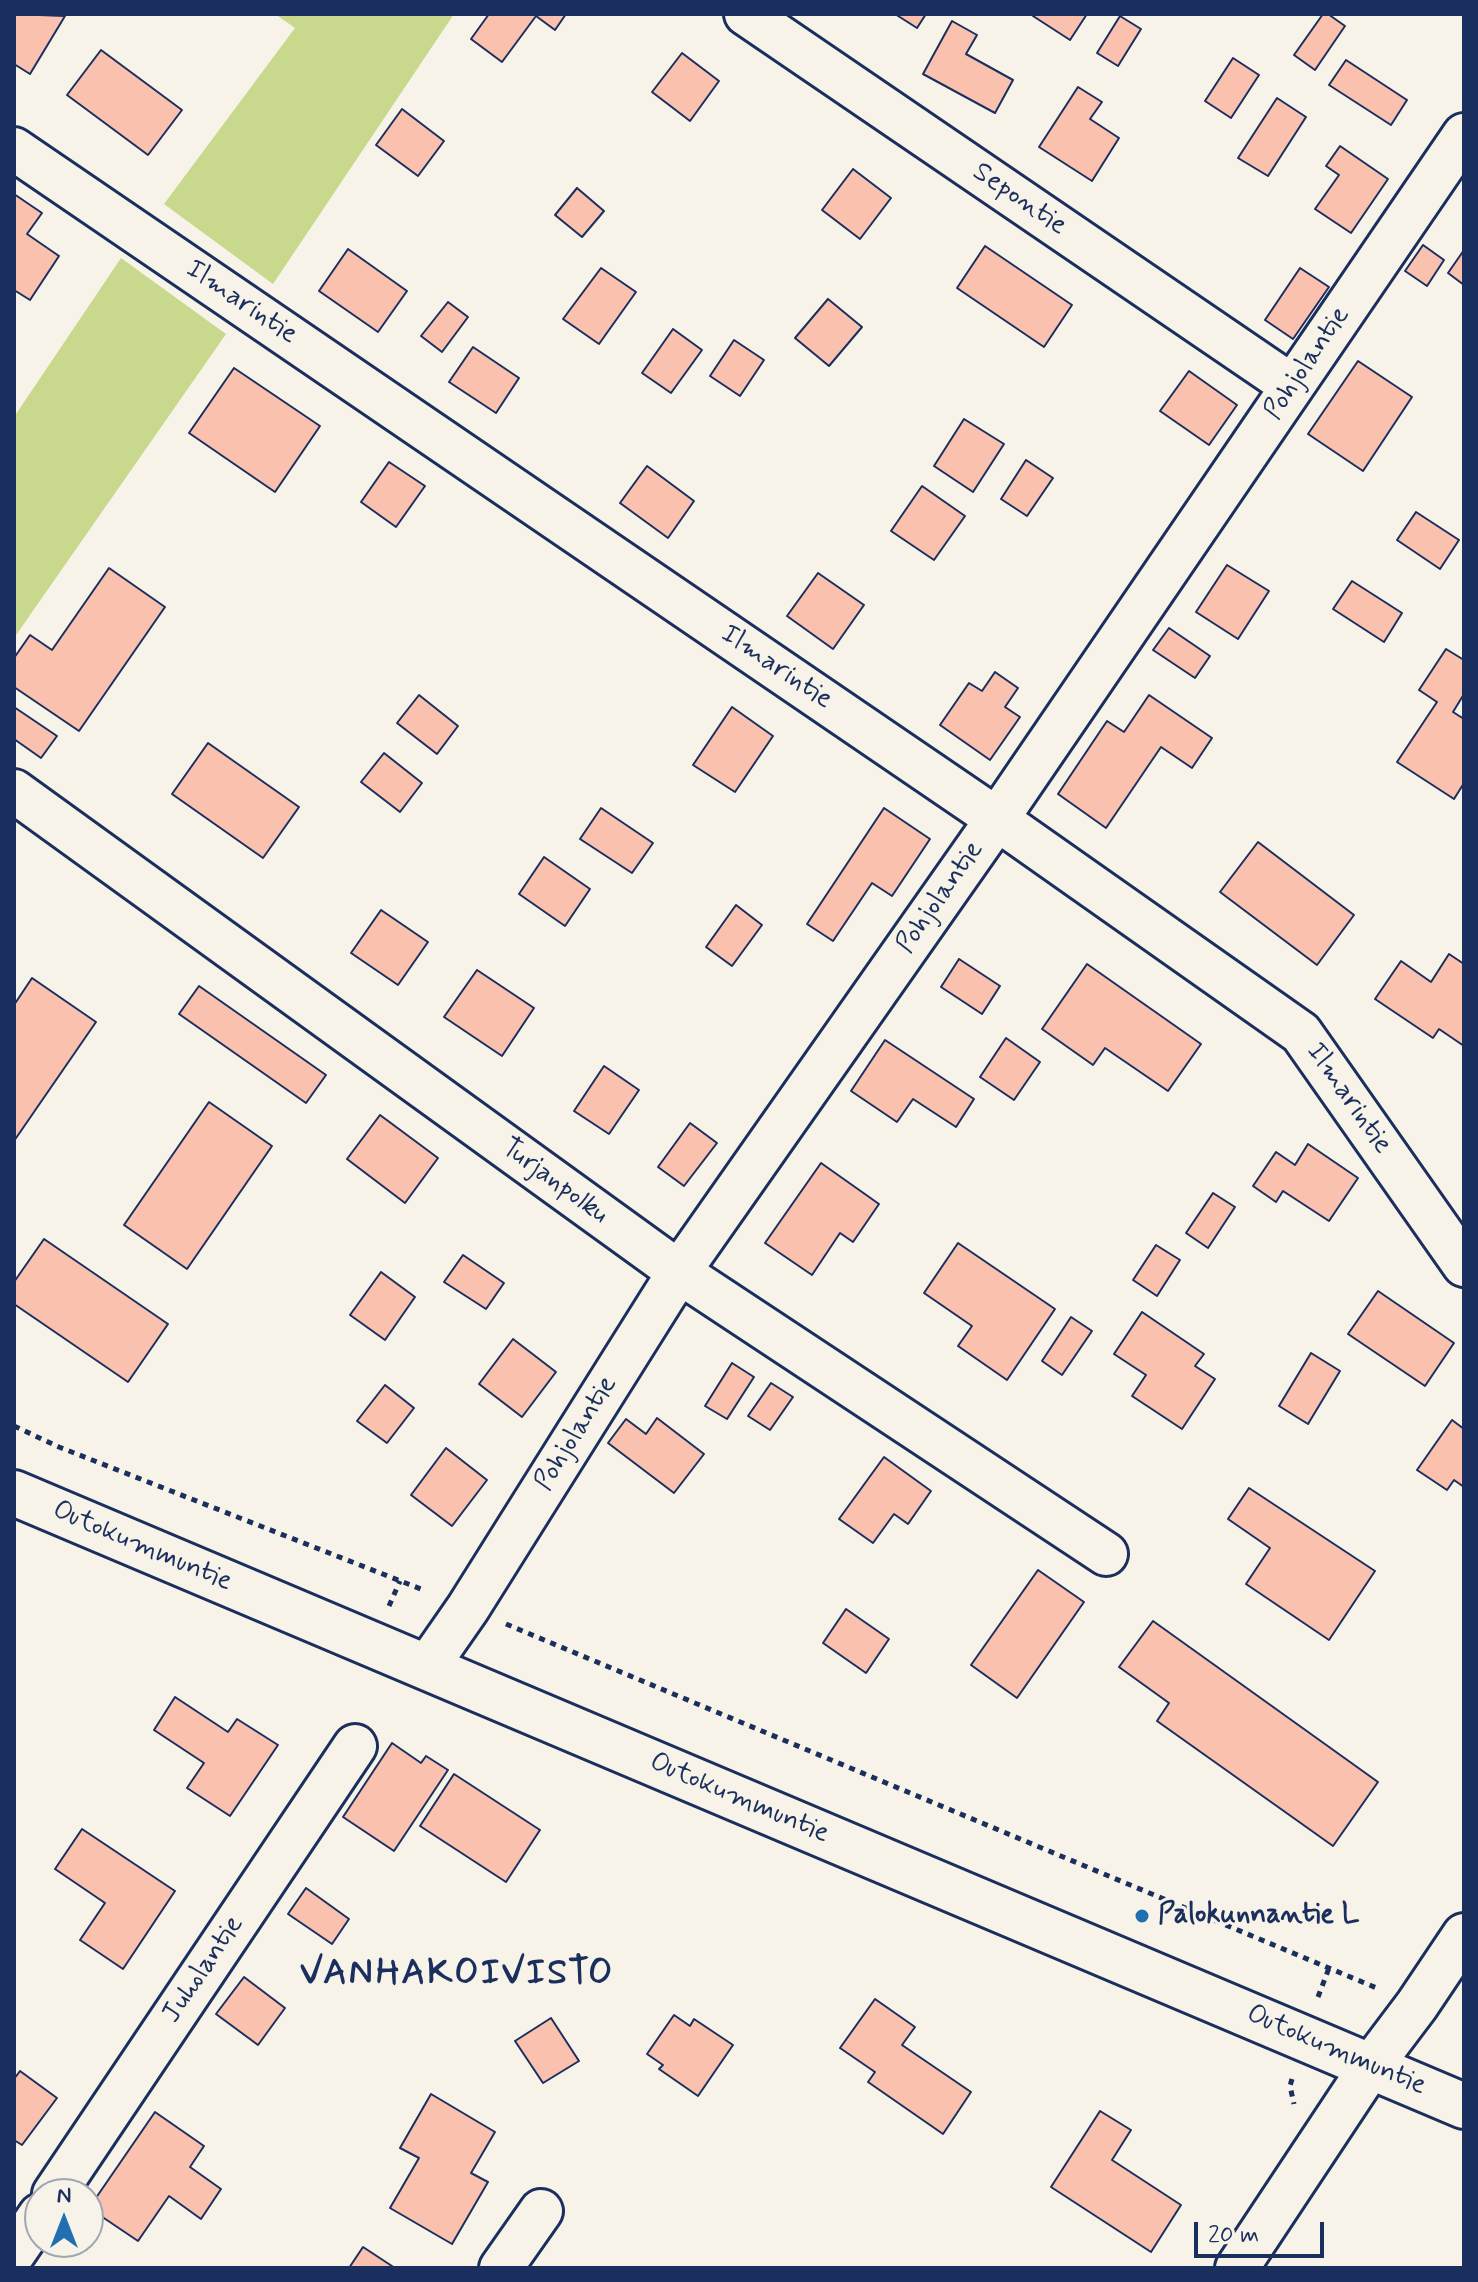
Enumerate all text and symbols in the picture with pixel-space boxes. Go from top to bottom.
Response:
street label: Sepontie [965,156,1073,244]
street label: Ilmarintie [179,253,303,353]
street label: Pohjolantie [1258,301,1358,427]
street label: Ilmarintie [714,618,838,718]
street label: Pohjolantie [890,835,992,961]
street label: Ilmarintie [1298,1037,1398,1161]
street label: Turjanpolku [494,1132,614,1232]
street label: Pohjolantie [528,1370,626,1498]
street label: Outokummuntie [47,1494,237,1600]
street label: Outokummuntie [644,1746,834,1852]
place label: Palokunnantie L [1158,1899,1359,1933]
marker: Palokunnantie L [1133,1907,1151,1925]
street label: Juholantie [156,1910,252,2030]
district label: VANHAKOIVISTO [301,1953,613,1997]
street label: Outokummuntie [1241,1998,1431,2104]
north arrow [24,2178,104,2258]
text: N [57,2182,71,2210]
scale bar [1198,2206,1328,2256]
text: 20 m [1208,2220,1259,2251]

